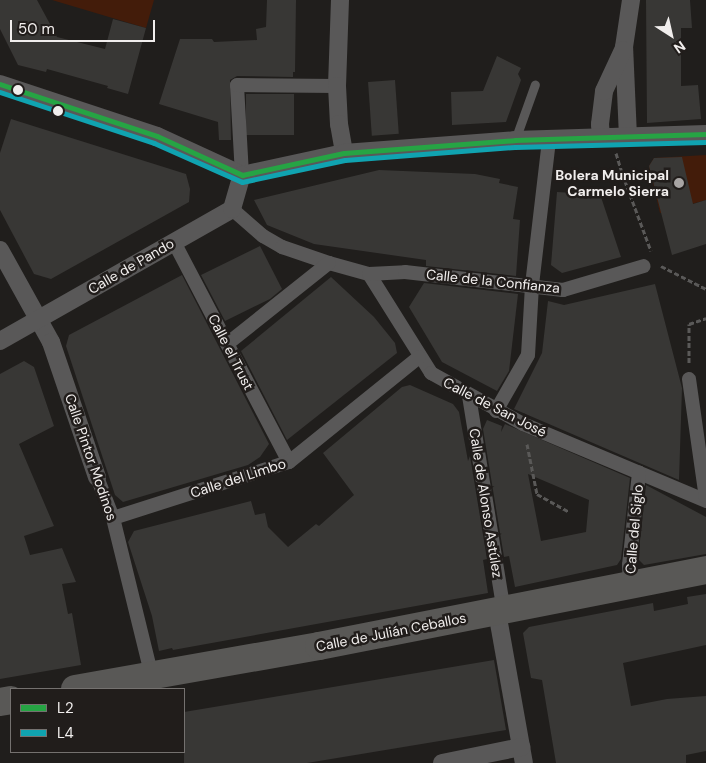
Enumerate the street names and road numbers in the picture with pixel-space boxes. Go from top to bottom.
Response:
street label: Calle de Pando [85,235,177,297]
street label: Calle de la Confianza [425,266,561,296]
street label: Calle el Trust [205,311,257,393]
street label: Calle de San José [440,374,550,440]
street label: Calle Pintor Modinos [61,391,121,523]
street label: Calle de Alonso Astúlez [466,427,506,579]
street label: Calle del Limbo [188,455,288,501]
street label: Calle del Siglo [622,484,646,574]
street label: Calle de Julián Ceballos [314,609,468,655]

